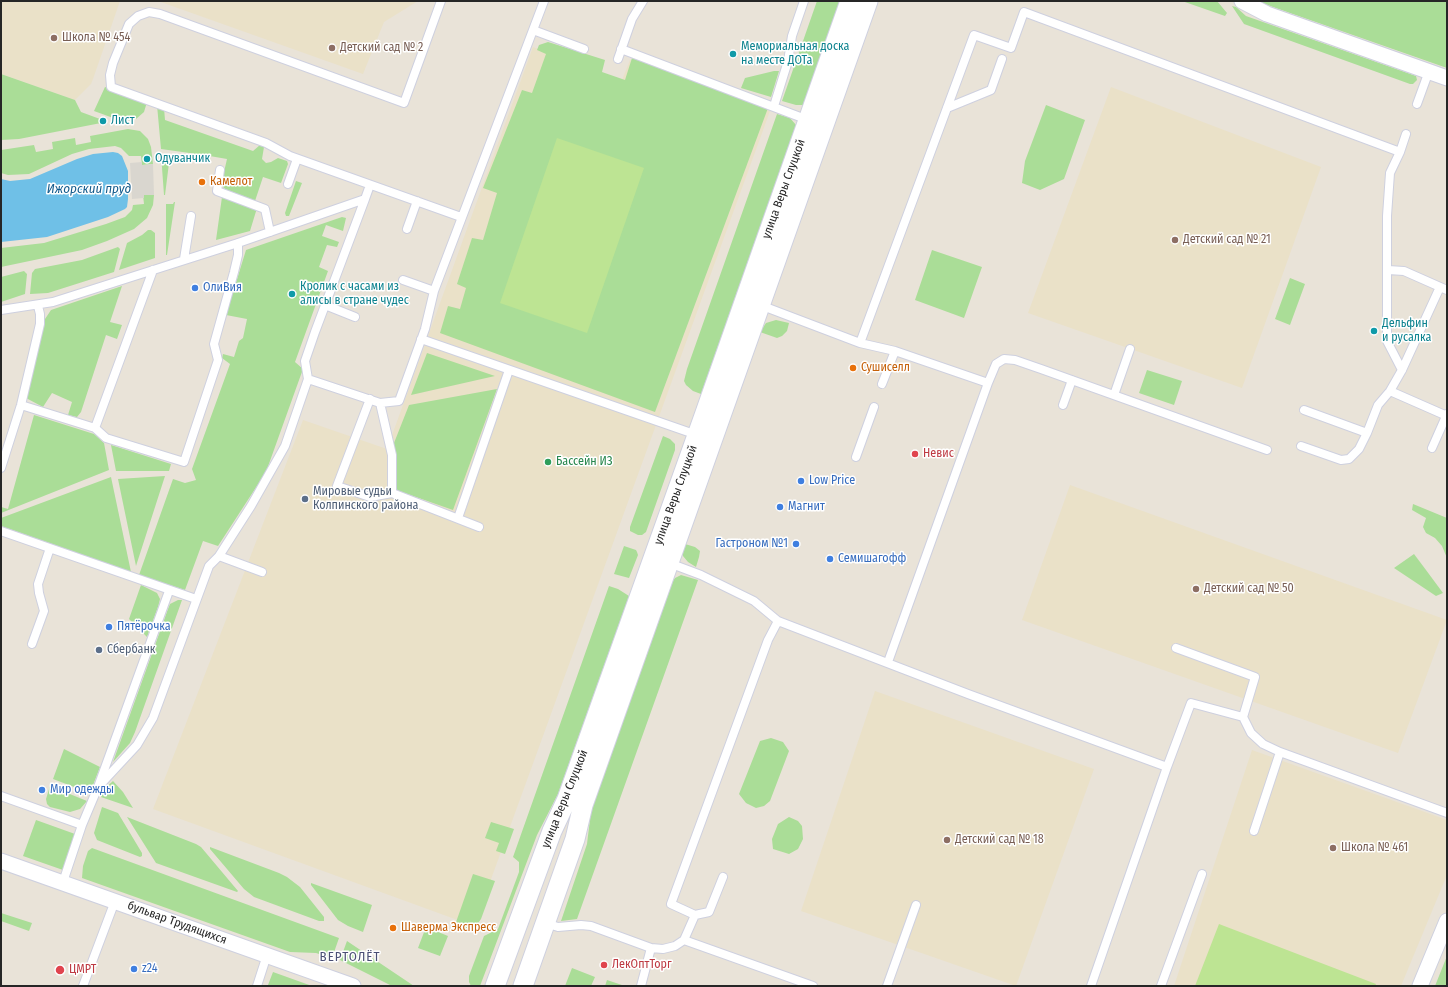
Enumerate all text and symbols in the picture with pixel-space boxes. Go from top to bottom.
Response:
place label: Школа № 454 [62,31,130,45]
marker: Школа № 454 [49,33,59,43]
place label: Мемориальная доска на месте ДОТа [741,40,849,68]
place label: Детский сад № 2 [340,41,423,55]
marker: Детский сад № 2 [327,43,337,53]
marker: Мемориальная доска на месте ДОТа [728,49,738,59]
place label: Лист [111,114,135,128]
marker: Лист [98,116,108,126]
street label: улица Веры Слуцкой [759,137,809,241]
place label: Одуванчик [155,152,210,166]
marker: Одуванчик [142,154,152,164]
place label: Камелот [210,175,252,189]
marker: Камелот [197,177,207,187]
water label: Ижорский пруд [47,181,131,197]
place label: Детский сад № 21 [1183,233,1271,247]
marker: Детский сад № 21 [1170,235,1180,245]
place label: Кролик с часами из алисы в стране чудес [300,280,409,308]
place label: ОлиВия [203,281,242,295]
marker: ОлиВия [190,283,200,293]
marker: Кролик с часами из алисы в стране чудес [287,289,297,299]
place label: Дельфин и русалка [1382,317,1431,345]
marker: Дельфин и русалка [1369,326,1379,336]
place label: Сушиселл [861,361,910,375]
marker: Сушиселл [848,363,858,373]
street label: улица Веры Слуцкой [651,443,701,547]
place label: Невис [923,447,954,461]
marker: Невис [910,449,920,459]
place label: Бассейн ИЗ [556,455,613,469]
marker: Бассейн ИЗ [543,457,553,467]
place label: Low Price [809,474,855,488]
marker: Low Price [796,476,806,486]
place label: Мировые судьи Колпинского района [313,485,418,513]
marker: Мировые судьи Колпинского района [300,494,310,504]
place label: Магнит [788,500,825,514]
marker: Магнит [775,502,785,512]
place label: Гастроном №1 [716,537,788,551]
marker: Гастроном №1 [791,539,801,549]
place label: Семишагофф [838,552,906,566]
marker: Семишагофф [825,554,835,564]
place label: Детский сад № 50 [1204,582,1294,596]
marker: Детский сад № 50 [1191,584,1201,594]
place label: Пятёрочка [117,620,171,634]
marker: Пятёрочка [104,622,114,632]
place label: Сбербанк [107,643,155,657]
marker: Сбербанк [94,645,104,655]
street label: улица Веры Слуцкой [539,748,591,850]
place label: Мир одежды [50,783,114,797]
marker: Мир одежды [37,785,47,795]
place label: Детский сад № 18 [955,833,1044,847]
marker: Детский сад № 18 [942,835,952,845]
place label: Школа № 461 [1341,841,1408,855]
marker: Школа № 461 [1328,843,1338,853]
street label: бульвар Трудящихся [125,898,229,948]
place label: Шаверма Экспресс [401,921,496,935]
marker: Шаверма Экспресс [388,923,398,933]
district label: ВЕРТОЛЁТ [320,949,380,965]
place label: ЛекОптТорг [612,958,672,972]
marker: ЛекОптТорг [599,960,609,970]
place label: z24 [142,962,158,976]
place label: ЦМРТ [69,963,96,977]
marker: ЦМРТ [54,964,66,976]
marker: z24 [129,964,139,974]

